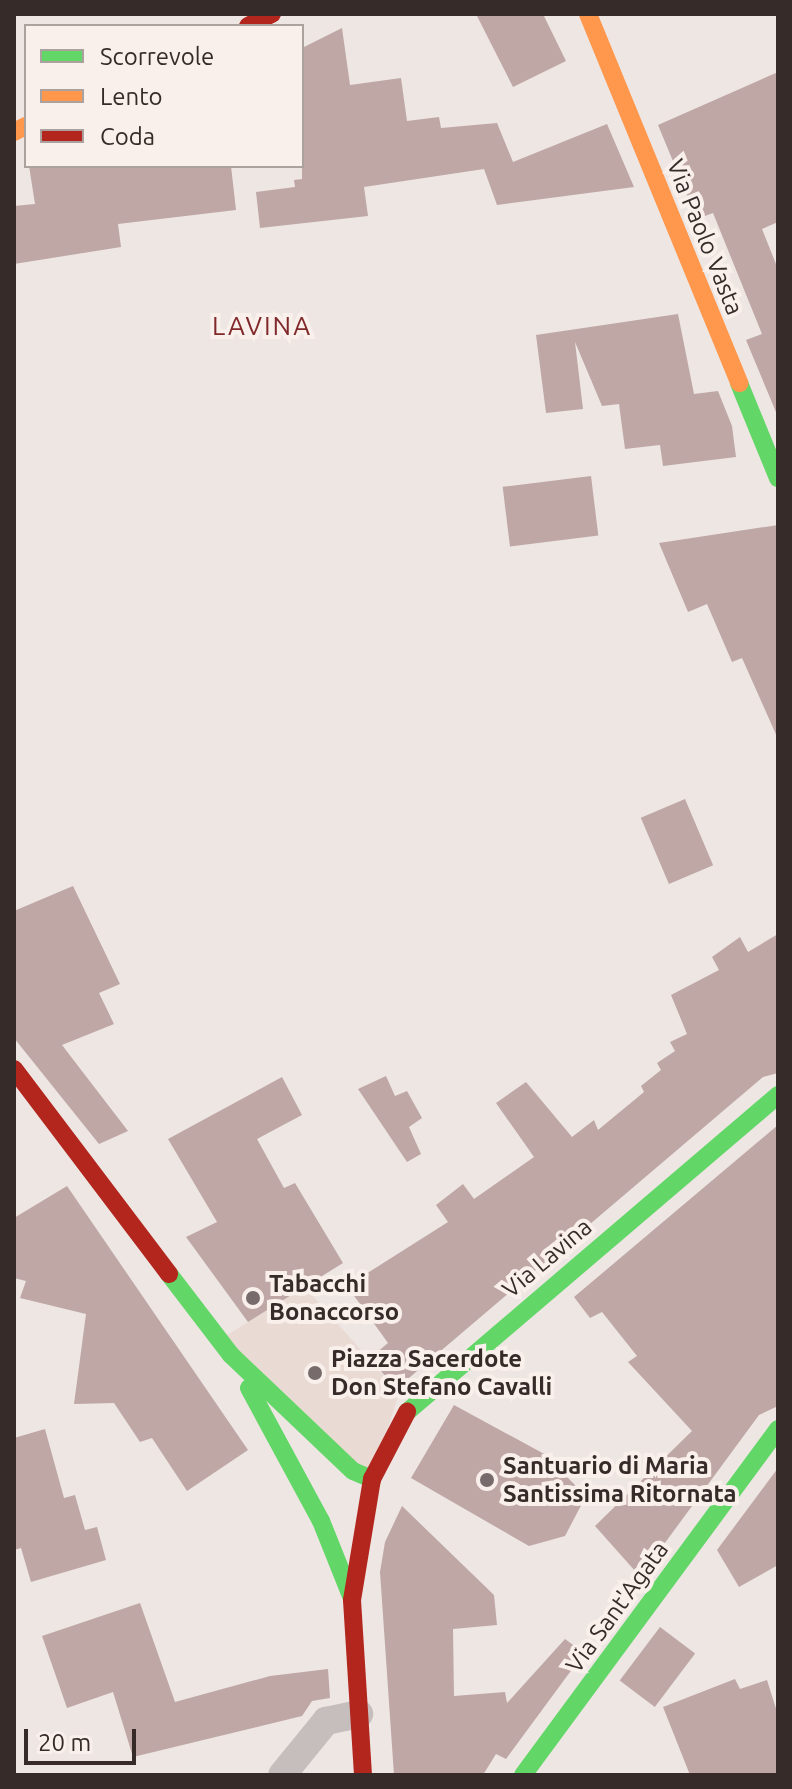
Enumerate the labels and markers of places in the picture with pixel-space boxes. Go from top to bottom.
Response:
place label: Tabacchi Bonaccorso [269,1270,399,1326]
marker: Tabacchi Bonaccorso [244,1289,262,1307]
place label: Piazza Sacerdote Don Stefano Cavalli [331,1345,552,1401]
marker: Piazza Sacerdote Don Stefano Cavalli [306,1364,324,1382]
place label: Santuario di Maria Santissima Ritornata [503,1452,736,1508]
marker: Santuario di Maria Santissima Ritornata [478,1471,496,1489]

